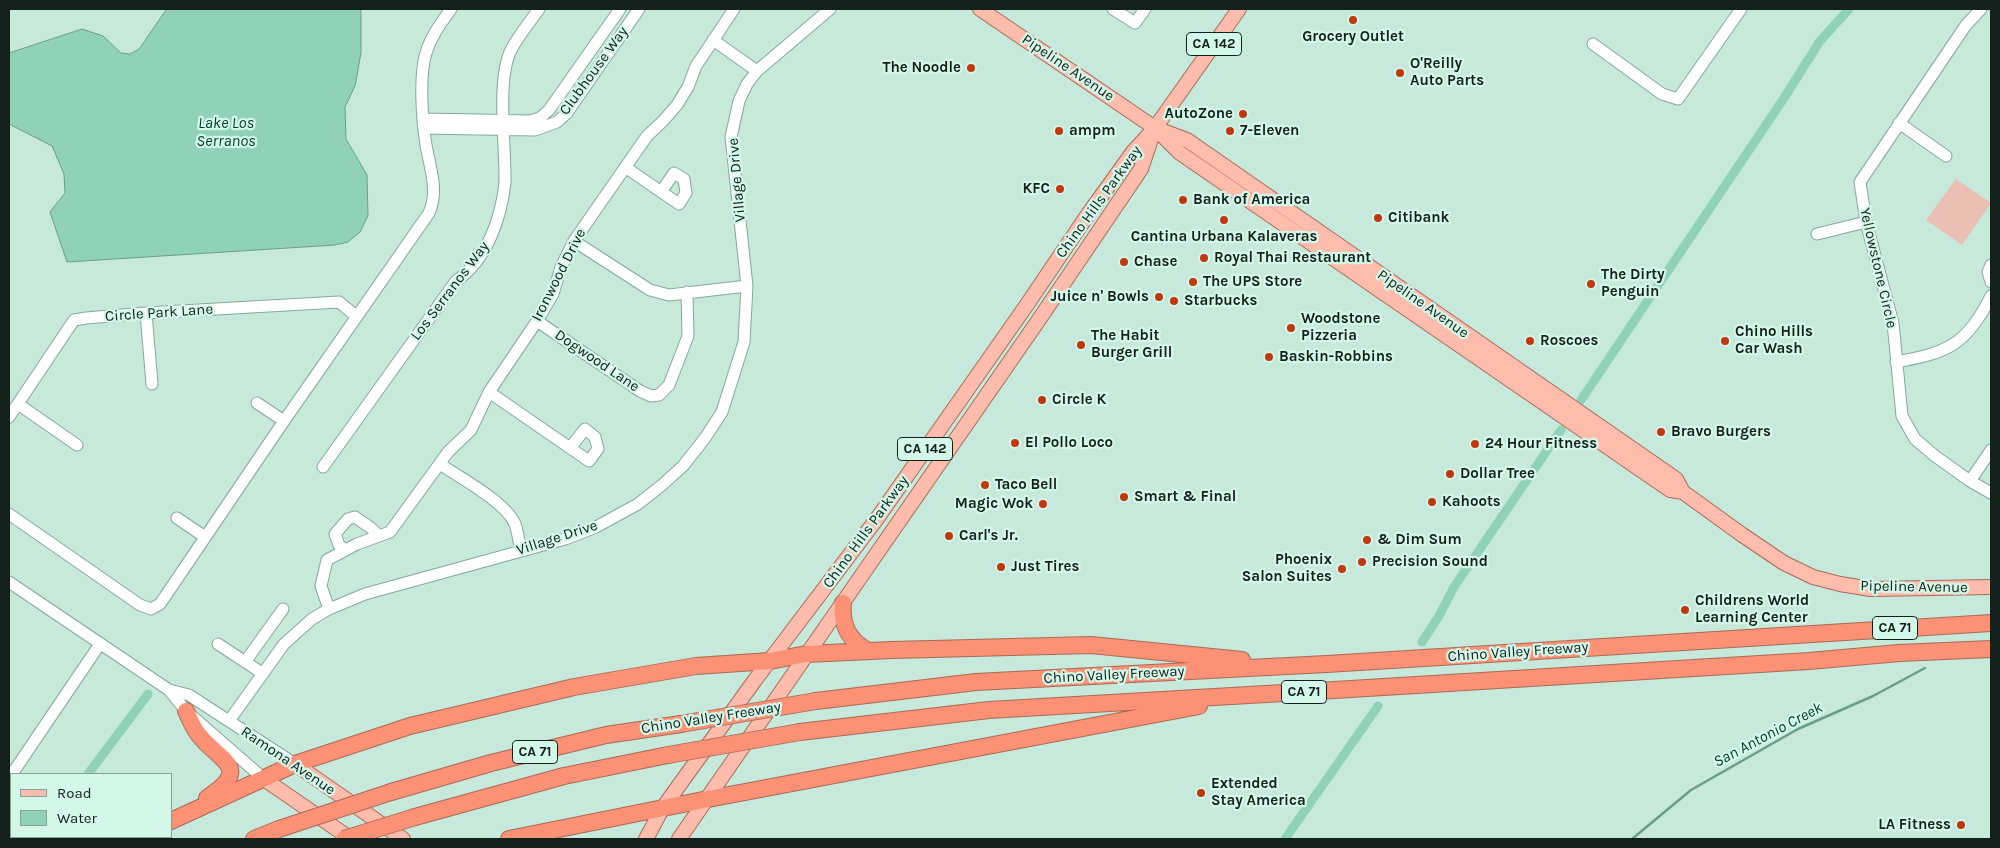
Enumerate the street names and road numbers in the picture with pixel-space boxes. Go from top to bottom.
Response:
street label: Clubhouse Way [556,23,632,119]
street label: Pipeline Avenue [1018,30,1118,106]
road number: CA 142 [1186,33,1242,56]
street label: Village Drive [724,137,750,223]
street label: Chino Hills Parkway [1052,142,1146,262]
street label: Yellowstone Circle [1855,206,1901,330]
street label: Ironwood Drive [528,226,590,324]
street label: Los Serranos Way [407,238,493,344]
street label: Pipeline Avenue [1374,266,1472,342]
street label: Circle Park Lane [104,300,214,326]
street label: Dogwood Lane [551,326,643,396]
road number: CA 142 [898,438,952,460]
street label: Chino Hills Parkway [819,472,913,592]
street label: Village Drive [514,516,600,560]
street label: Pipeline Avenue [1860,577,1968,597]
road number: CA 71 [1872,616,1918,640]
street label: Chino Valley Freeway [1447,638,1589,666]
street label: Chino Valley Freeway [1043,662,1185,688]
road number: CA 71 [1282,680,1326,704]
street label: Chino Valley Freeway [640,698,782,738]
street label: Ramona Avenue [237,723,339,799]
road number: CA 71 [512,740,558,764]

